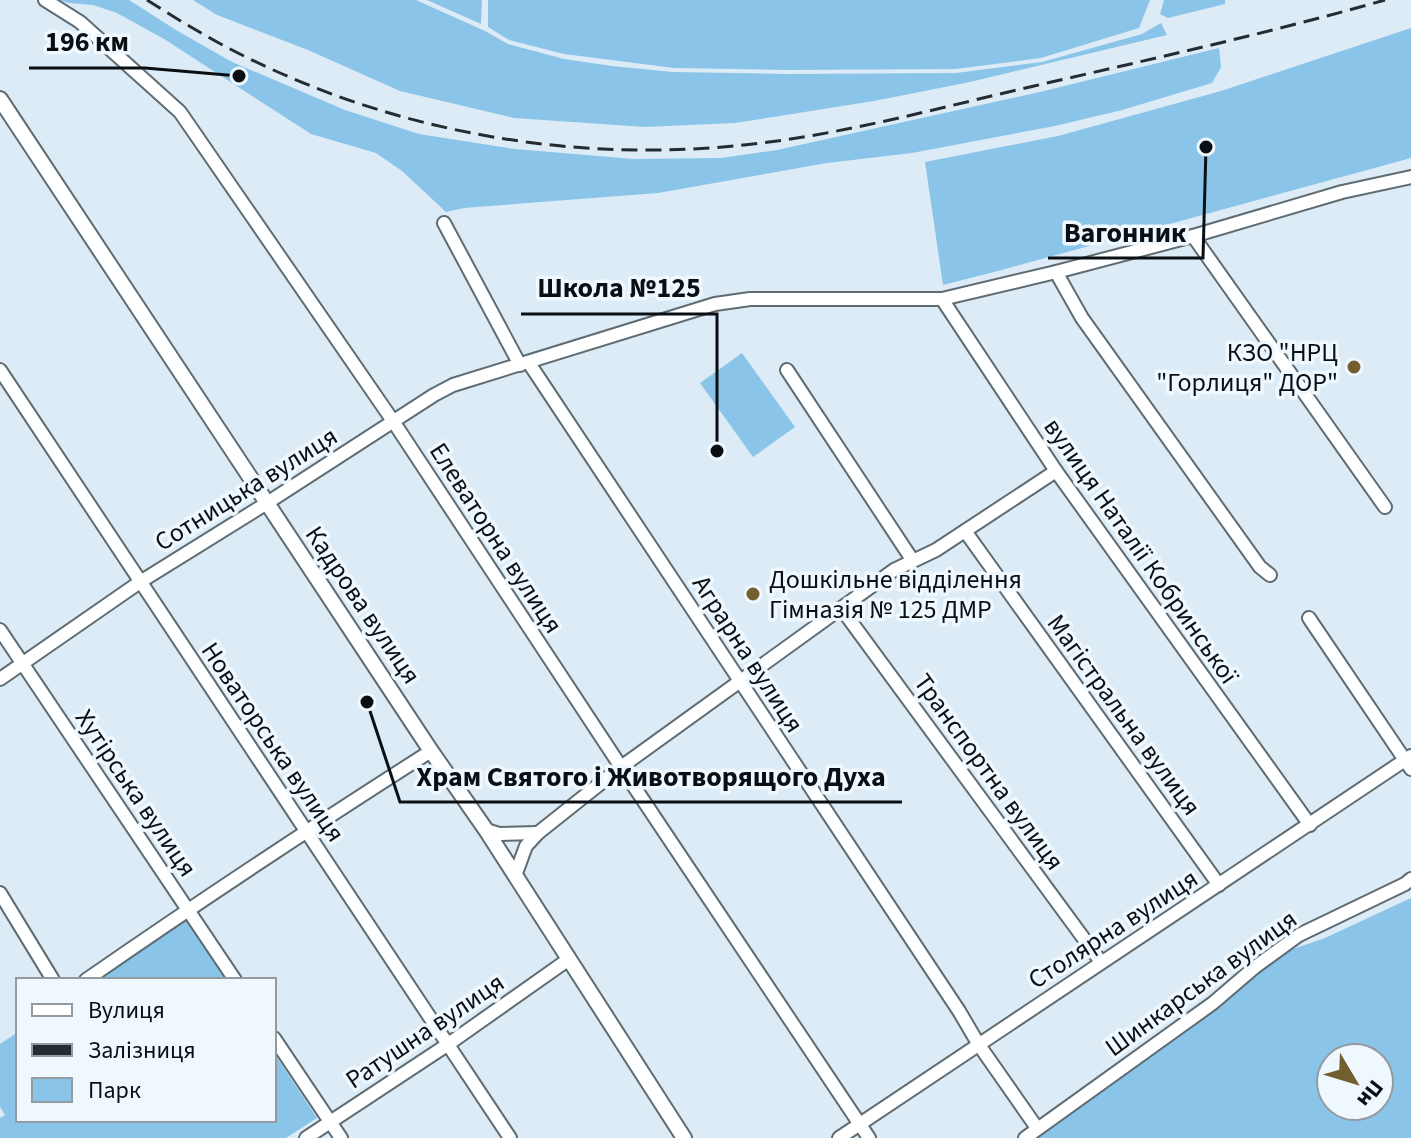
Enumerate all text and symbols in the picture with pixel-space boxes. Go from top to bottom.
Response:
callout: 196 км [29,16,145,68]
text: 196 км [45,22,129,62]
callout: Вагонник [1048,206,1203,258]
text: Вагонник [1064,213,1187,253]
callout: Школа №125 [521,262,717,314]
text: Школа №125 [537,268,701,308]
place label: КЗО "НРЦ "Горлиця" ДОР" [1156,334,1338,401]
marker: КЗО "НРЦ "Горлиця" ДОР" [1345,358,1363,376]
street label: вулиця Наталії Кобринської [1035,410,1247,692]
street label: Сотницька вулиця [147,418,345,560]
street label: Елеваторна вулиця [420,435,572,641]
street label: Кадрова вулиця [296,518,430,692]
place label: Дошкільне відділення Гімназія № 125 ДМР [769,561,1022,628]
street label: Аграрна вулиця [683,568,813,740]
marker: Дошкільне відділення Гімназія № 125 ДМР [744,585,762,603]
street label: Магістральна вулиця [1038,607,1210,823]
street label: Новаторська вулиця [192,635,354,849]
street label: Транспортна вулиця [905,666,1073,878]
street label: Хутірська вулиця [66,702,206,884]
callout: Храм Святого і Животворящого Духа [400,750,902,802]
text: Храм Святого і Животворящого Духа [416,757,886,797]
street label: Столярна вулиця [1021,860,1205,998]
street label: Шинкарська вулиця [1097,901,1305,1065]
street label: Ратушна вулиця [338,964,512,1098]
legend [16,978,276,1122]
text: Вулиця [88,993,165,1028]
text: Залізниця [88,1033,196,1068]
north arrow [1315,1042,1395,1122]
text: Парк [88,1073,141,1108]
text: Пн [1349,1073,1391,1114]

